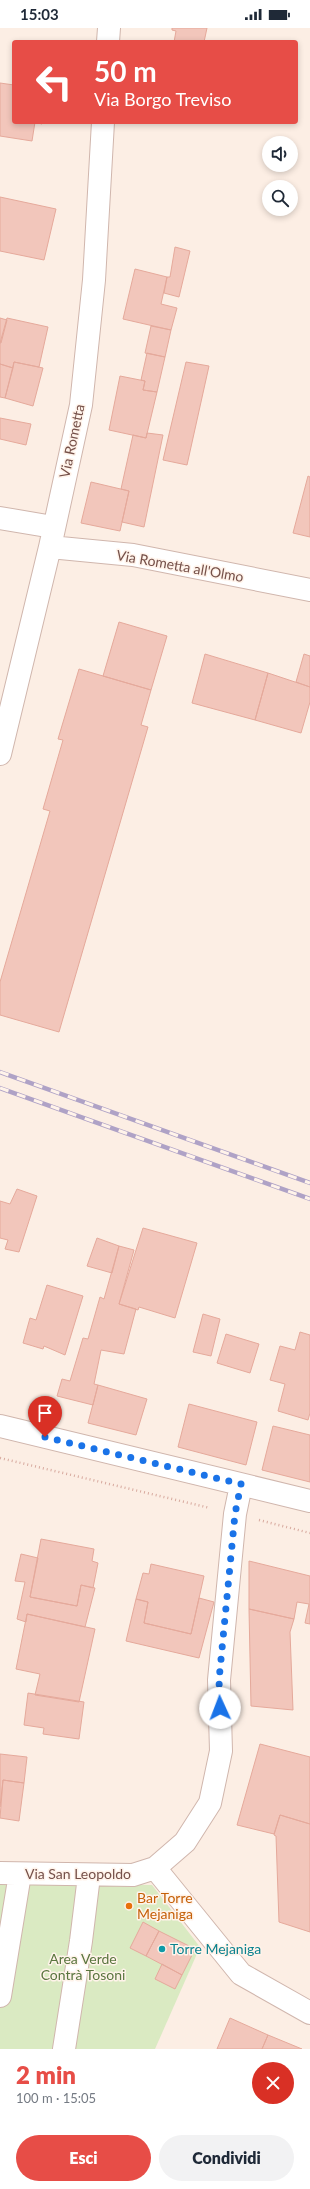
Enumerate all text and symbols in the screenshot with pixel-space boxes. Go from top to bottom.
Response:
text: 15:03 [20,5,59,23]
text: 50 m [94,54,157,88]
icon: left [28,56,80,108]
text: Via Borgo Treviso [94,88,231,110]
map controls [262,136,298,216]
button: sound [262,136,298,172]
button: search [262,180,298,216]
street label: Via Rometta [55,402,88,479]
street label: Via Rometta all'Olmo [115,546,245,585]
pin [28,1396,62,1437]
icon: arrive [34,1402,56,1424]
position arrow [199,1687,241,1729]
street label: Via San Leopoldo [25,1865,131,1882]
place label: Bar Torre Mejaniga [137,1889,193,1922]
marker: Bar Torre Mejaniga [124,1901,134,1911]
place label: Torre Mejaniga [170,1940,261,1957]
marker: Torre Mejaniga [157,1944,167,1954]
park label: Area Verde Contrà Tosoni [41,1950,125,1983]
text: 2 min [16,2060,76,2089]
button: close [252,2062,294,2104]
text: 100 m · 15:05 [16,2090,96,2106]
button: Esci [16,2135,151,2181]
button: Condividi [159,2135,294,2181]

